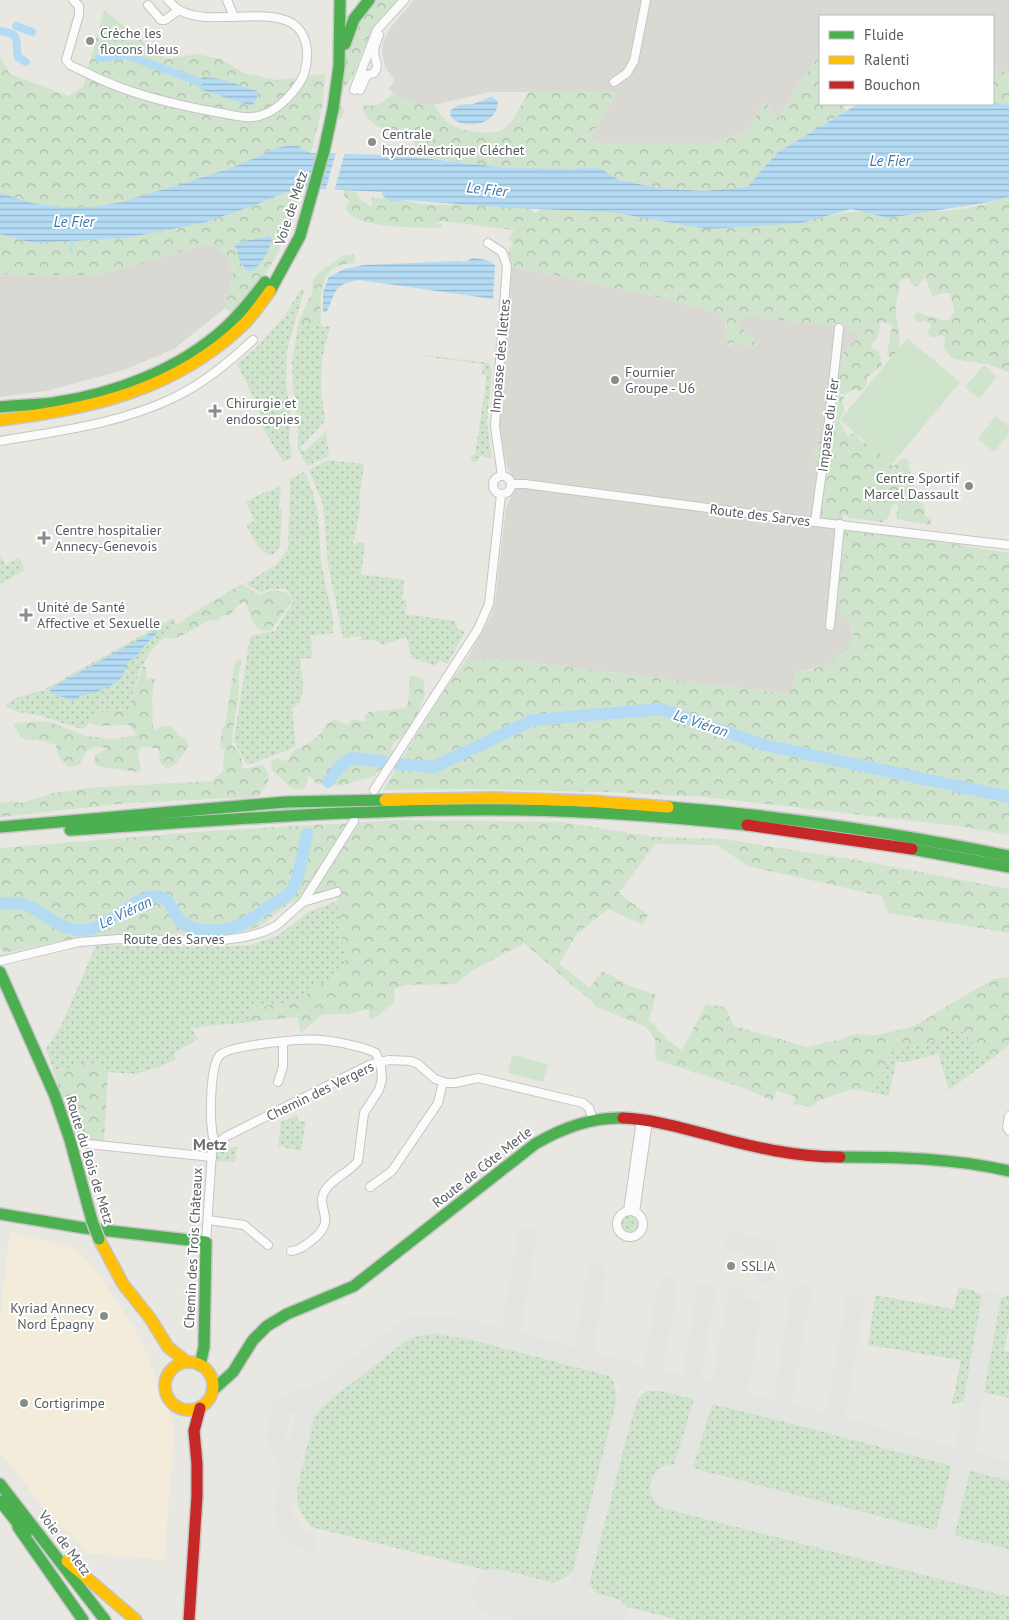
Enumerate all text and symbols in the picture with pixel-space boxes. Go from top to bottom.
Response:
legend [819,15,994,105]
place label: Crèche les flocons bleus [100,24,179,58]
text: Fluide [864,25,904,44]
marker: Crèche les flocons bleus [84,35,96,47]
text: Ralenti [864,50,910,69]
text: Bouchon [864,75,920,94]
place label: Centrale hydroélectrique Cléchet [382,125,525,159]
marker: Centrale hydroélectrique Cléchet [366,136,378,148]
water label: Le Fier [870,151,912,170]
street label: Voie de Metz [270,169,311,248]
water label: Le Fier [466,177,509,201]
water label: Le Fier [54,212,96,231]
street label: Impasse des Ilettes [486,298,514,414]
place label: Fournier Groupe - U6 [625,363,695,397]
marker: Fournier Groupe - U6 [609,374,621,386]
street label: Impasse du Fier [813,377,843,473]
place label: Chirurgie et endoscopies [226,394,300,428]
marker: Chirurgie et endoscopies [208,404,222,418]
place label: Centre Sportif Marcel Dassault [864,469,960,503]
marker: Centre Sportif Marcel Dassault [963,480,975,492]
street label: Route des Sarves [709,500,811,530]
place label: Centre hospitalier Annecy-Genevois [55,521,162,555]
marker: Centre hospitalier Annecy-Genevois [37,531,51,545]
place label: Unité de Santé Affective et Sexuelle [37,598,160,632]
marker: Unité de Santé Affective et Sexuelle [19,608,33,622]
water label: Le Viéran [671,705,731,741]
water label: Le Viéran [95,891,155,933]
street label: Route des Sarves [123,930,225,948]
street label: Chemin des Vergers [263,1057,377,1125]
street label: Route du Bois de Metz [62,1093,118,1227]
street label: Route de Côte Merle [429,1123,535,1211]
district label: Metz [193,1134,227,1154]
street label: Chemin des Trois Châteaux [180,1167,206,1329]
place label: SSLIA [741,1257,776,1275]
marker: SSLIA [725,1260,737,1272]
place label: Kyriad Annecy Nord Épagny [10,1299,94,1333]
marker: Kyriad Annecy Nord Épagny [98,1310,110,1322]
place label: Cortigrimpe [34,1394,105,1412]
marker: Cortigrimpe [18,1397,30,1409]
street label: Voie de Metz [34,1506,95,1579]

